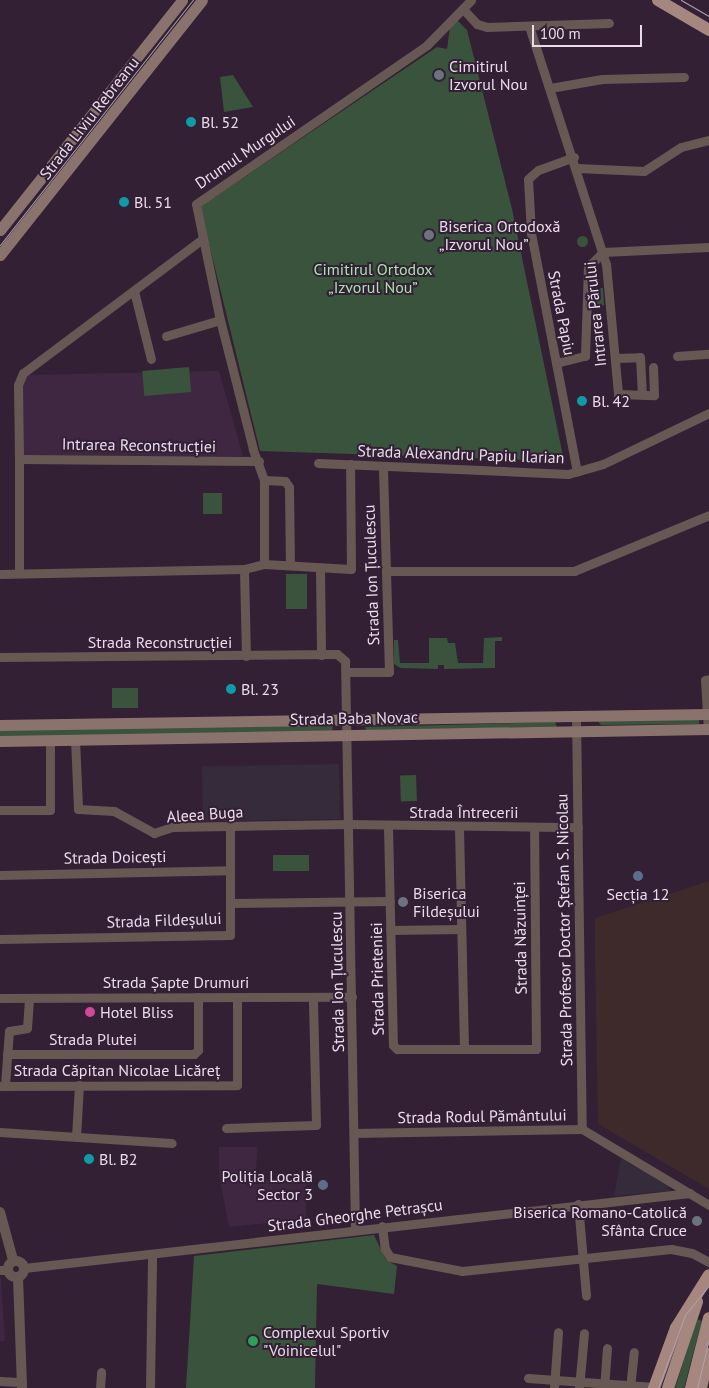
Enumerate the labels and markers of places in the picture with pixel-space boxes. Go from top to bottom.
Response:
place label: Cimitirul Izvorul Nou [449,56,528,94]
marker: Cimitirul Izvorul Nou [433,69,445,81]
place label: Bl. 52 [201,112,240,132]
marker: Bl. 52 [185,116,197,128]
place label: Bl. 51 [134,192,173,212]
marker: Bl. 51 [118,196,130,208]
place label: Biserica Ortodoxă „Izvorul Nou” [439,216,560,254]
marker: Biserica Ortodoxă „Izvorul Nou” [423,229,435,241]
place label: Bl. 42 [592,391,631,411]
marker: Bl. 42 [576,395,588,407]
place label: Bl. 23 [241,679,280,699]
marker: Bl. 23 [225,683,237,695]
marker: Secția 12 [632,870,644,882]
place label: Biserica Fildeșului [413,883,480,921]
place label: Secția 12 [606,884,670,904]
marker: Biserica Fildeșului [397,896,409,908]
place label: Hotel Bliss [100,1002,173,1022]
marker: Hotel Bliss [84,1006,96,1018]
place label: Bl. B2 [99,1149,139,1169]
marker: Bl. B2 [83,1153,95,1165]
place label: Poliția Locală Sector 3 [222,1166,313,1204]
marker: Poliția Locală Sector 3 [317,1179,329,1191]
place label: Biserica Romano-Catolică Sfânta Cruce [513,1202,687,1240]
marker: Biserica Romano-Catolică Sfânta Cruce [691,1215,703,1227]
place label: Complexul Sportiv "Voinicelul" [263,1322,389,1360]
marker: Complexul Sportiv "Voinicelul" [247,1335,259,1347]

